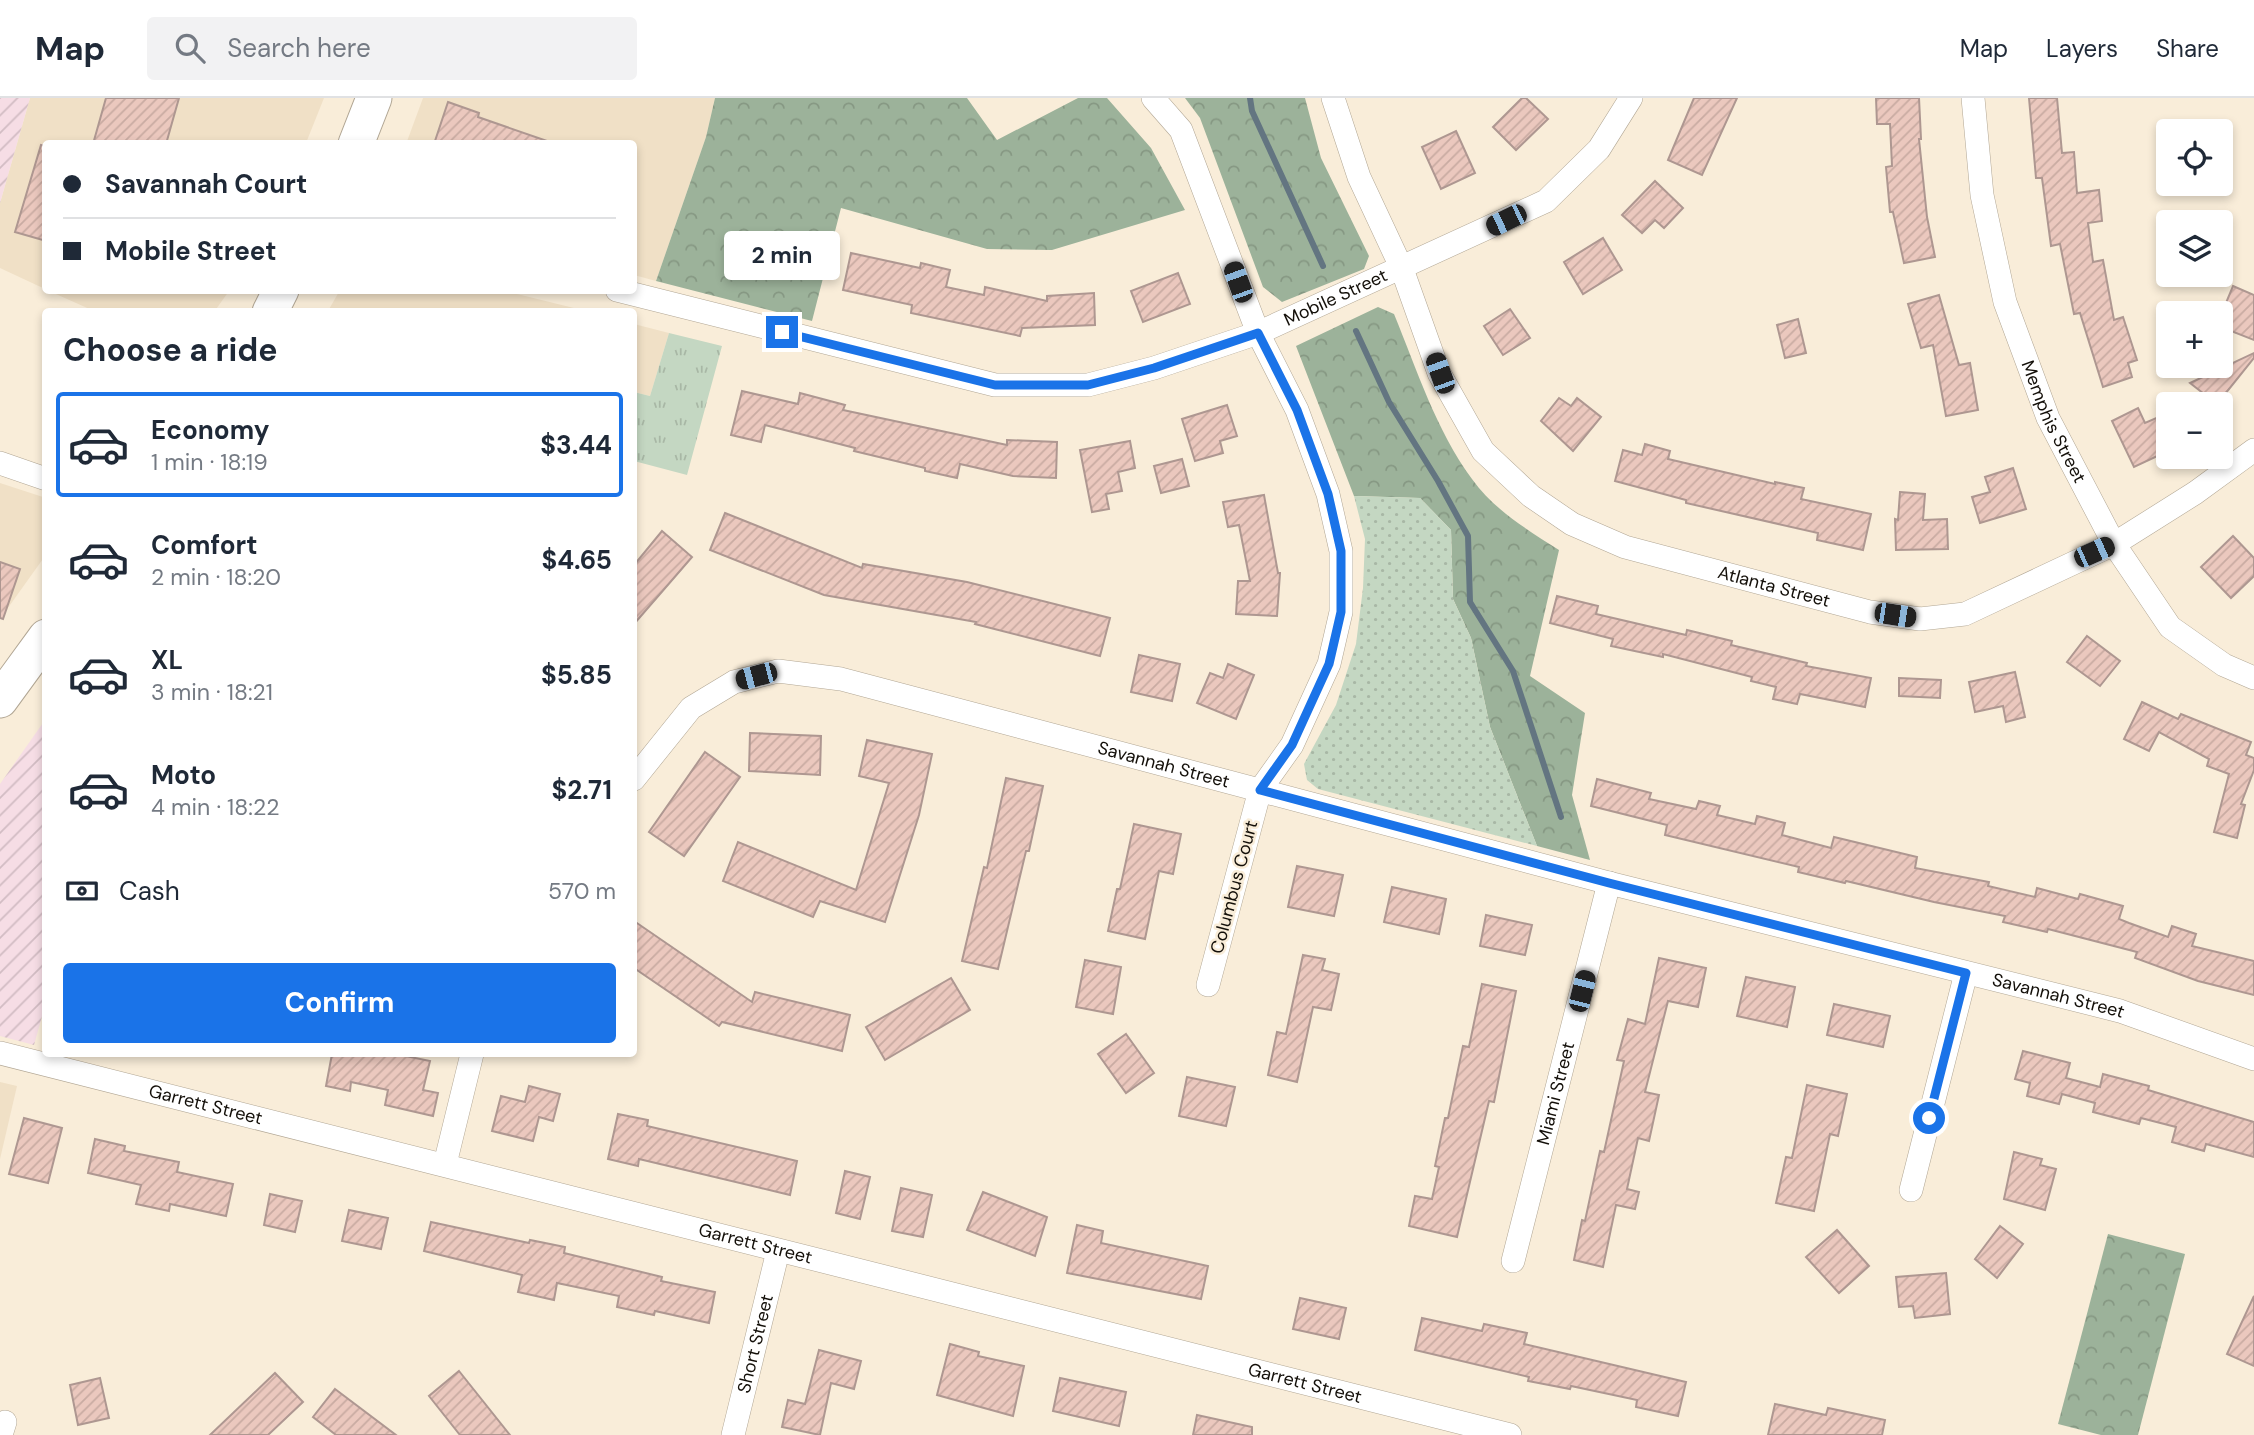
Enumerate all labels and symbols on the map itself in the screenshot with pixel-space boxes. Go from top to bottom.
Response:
car [1483,201,1530,239]
callout: 2 min [724,230,840,280]
car [1221,259,1256,305]
street label: Mobile Street [1280,263,1391,332]
route end [766,316,798,348]
car [1423,350,1458,396]
street label: Memphis Street [2016,357,2092,487]
car [2071,534,2118,570]
street label: Atlanta Street [1715,560,1833,613]
car [1873,601,1918,629]
car [733,660,780,692]
street label: Savannah Street [1095,736,1232,794]
street label: Columbus Court [1205,818,1263,956]
street label: Savannah Street [1990,967,2128,1024]
car [1567,968,1598,1014]
street label: Miami Street [1531,1039,1580,1147]
street label: Garrett Street [146,1079,265,1130]
route start [1913,1102,1945,1134]
street label: Garrett Street [696,1218,815,1270]
street label: Short Street [732,1292,779,1396]
street label: Garrett Street [1246,1357,1364,1409]

